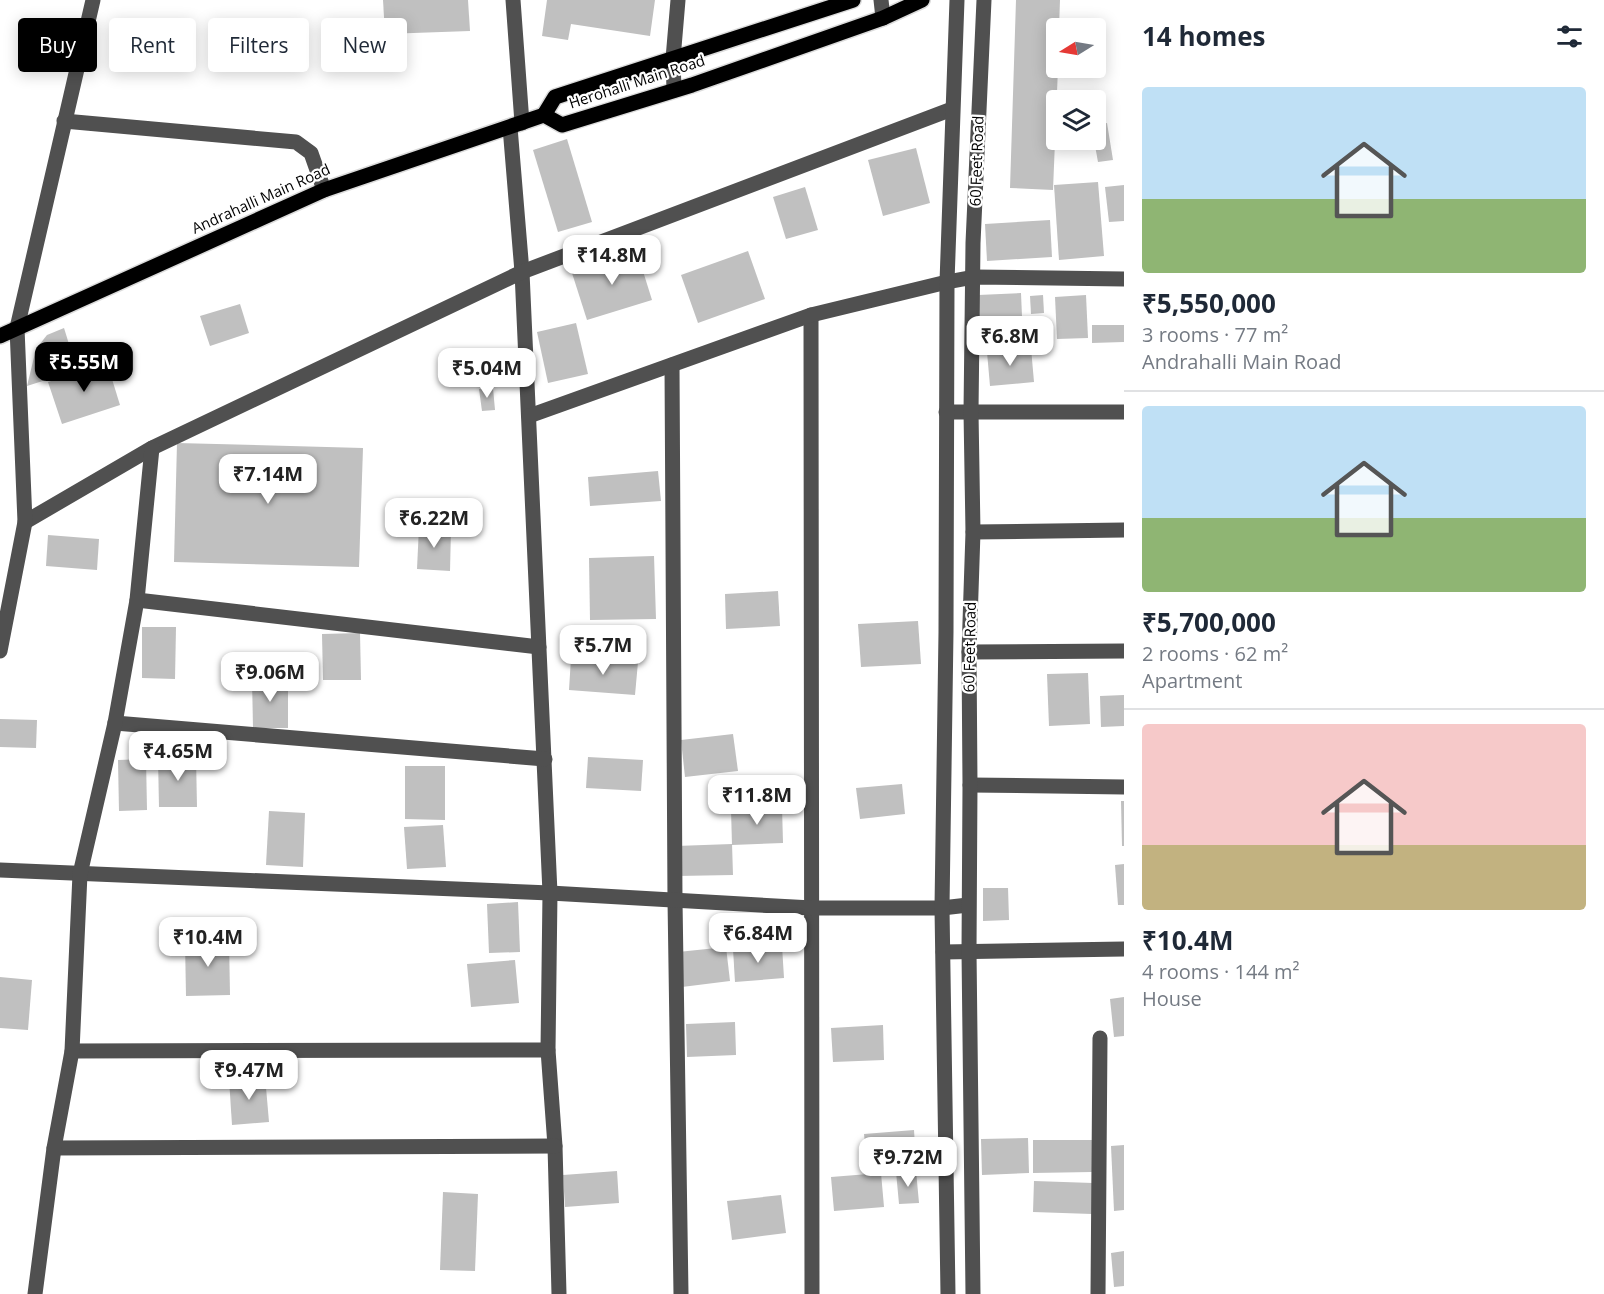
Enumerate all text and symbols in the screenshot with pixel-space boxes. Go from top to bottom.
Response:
chip: Buy [18,18,97,72]
chip: Rent [109,18,196,72]
chip: Filters [208,18,309,72]
chip: New [321,18,407,72]
north arrow [1046,18,1106,78]
map controls [1046,18,1106,150]
text: 14 homes [1142,18,1266,54]
icon: filters [1553,20,1586,53]
street label: Herohalli Main Road [566,50,707,112]
button: layers [1046,90,1106,150]
street label: 60 Feet Road [964,115,988,207]
icon: home [1310,126,1418,234]
street label: Andrahalli Main Road [188,159,333,238]
pin: ₹14.8M [563,235,661,286]
text: ₹14.8M [577,241,647,268]
text: ₹5,550,000 [1142,285,1276,321]
pin: ₹6.8M [968,316,1052,367]
text: 3 rooms · 77 m² [1142,321,1288,348]
text: ₹6.8M [981,322,1039,349]
pin: ₹5.55M [35,342,133,393]
text: ₹5.55M [49,348,119,375]
pin: ₹5.04M [438,348,536,399]
text: Andrahalli Main Road [1142,348,1342,375]
text: ₹5.04M [452,354,522,381]
icon: home [1310,445,1418,553]
pin: ₹7.14M [219,454,317,505]
text: ₹7.14M [233,460,303,487]
pin: ₹6.22M [385,498,483,549]
text: ₹6.22M [399,504,469,531]
street label: 60 Feet Road [958,601,980,692]
text: ₹5,700,000 [1142,604,1276,640]
pin: ₹5.7M [561,625,645,676]
text: ₹5.7M [574,631,632,658]
text: 2 rooms · 62 m² [1142,640,1288,667]
pin: ₹9.06M [221,652,319,703]
text: ₹9.06M [235,658,305,685]
text: Apartment [1142,667,1242,694]
pin: ₹4.65M [129,731,227,782]
text: ₹4.65M [143,737,213,764]
icon: home [1310,763,1418,871]
pin: ₹11.8M [708,775,806,826]
text: ₹11.8M [722,781,792,808]
pin: ₹6.84M [709,913,807,964]
pin: ₹10.4M [159,917,257,968]
text: ₹6.84M [723,919,793,946]
text: ₹10.4M [1142,922,1233,958]
text: ₹10.4M [173,923,243,950]
text: 4 rooms · 144 m² [1142,958,1300,985]
text: House [1142,985,1202,1012]
pin: ₹9.47M [200,1050,298,1101]
text: ₹9.47M [214,1056,284,1083]
pin: ₹9.72M [859,1137,957,1188]
text: ₹9.72M [873,1143,943,1170]

